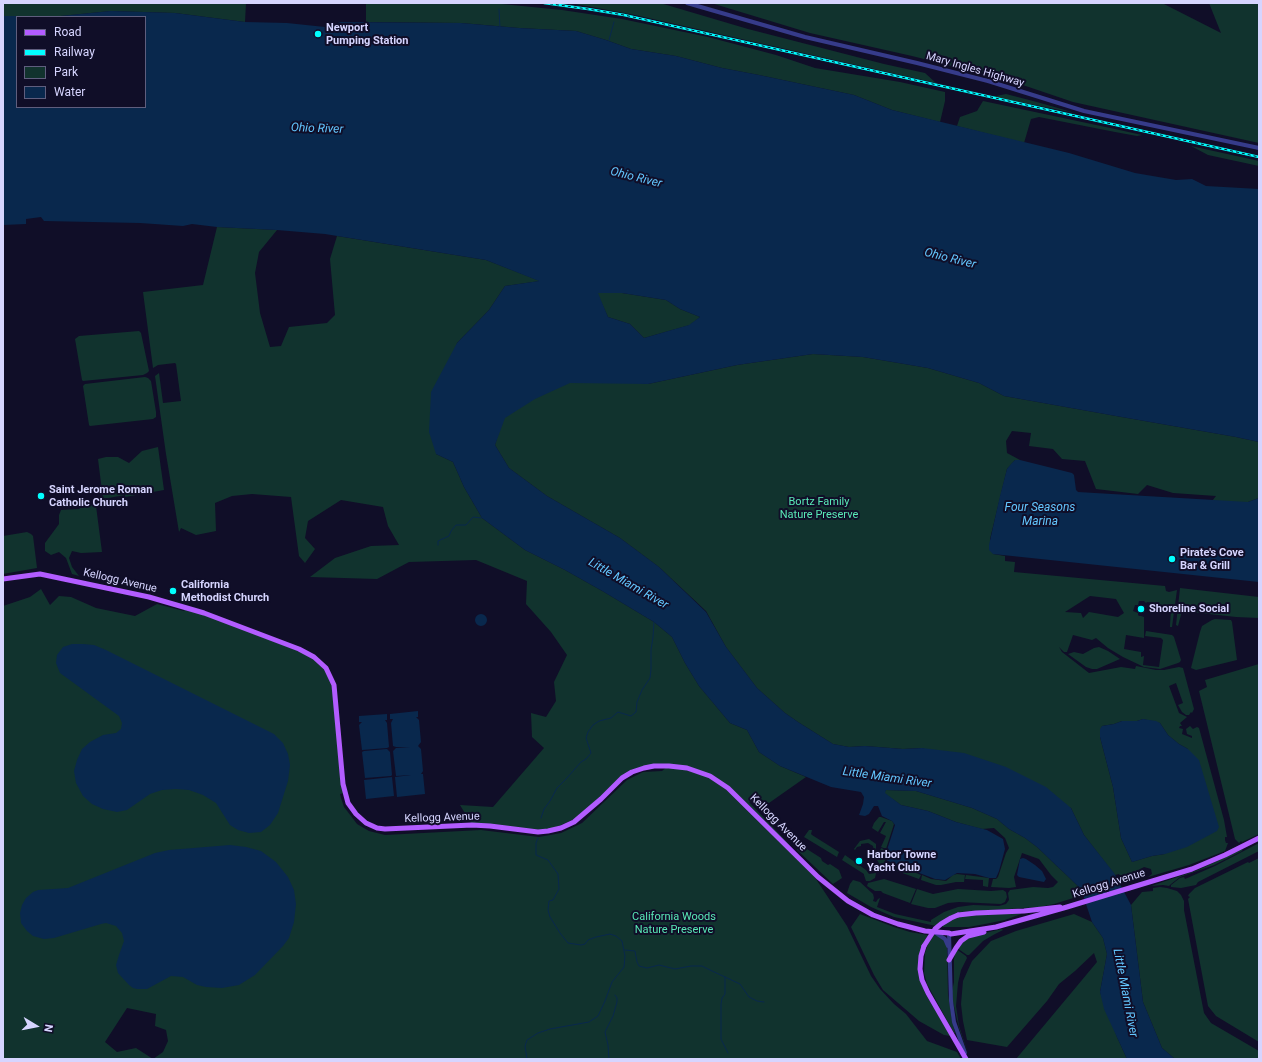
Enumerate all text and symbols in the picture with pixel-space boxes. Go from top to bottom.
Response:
legend [16,16,146,108]
place label: Newport Pumping Station [326,21,408,47]
text: Road [54,25,82,39]
marker: Newport Pumping Station [313,29,323,39]
text: Railway [54,45,95,59]
street label: Mary Ingles Highway [924,50,1026,90]
text: Park [54,65,78,79]
text: Water [54,85,85,99]
water label: Ohio River [291,121,343,137]
water label: Ohio River [609,165,663,191]
water label: Ohio River [923,246,977,272]
place label: Saint Jerome Roman Catholic Church [49,483,152,509]
marker: Saint Jerome Roman Catholic Church [36,491,46,501]
park label: Bortz Family Nature Preserve [780,495,858,521]
water label: Four Seasons Marina [1005,501,1075,529]
place label: Pirate's Cove Bar & Grill [1180,546,1244,572]
marker: Pirate's Cove Bar & Grill [1167,554,1177,564]
water label: Little Miami River [586,555,670,613]
street label: Kellogg Avenue [82,566,158,596]
place label: California Methodist Church [181,578,269,604]
marker: California Methodist Church [168,586,178,596]
place label: Shoreline Social [1149,602,1229,616]
marker: Shoreline Social [1136,604,1146,614]
water label: Little Miami River [842,765,932,791]
street label: Kellogg Avenue [747,792,809,854]
street label: Kellogg Avenue [404,810,480,826]
place label: Harbor Towne Yacht Club [867,848,936,874]
marker: Harbor Towne Yacht Club [854,856,864,866]
street label: Kellogg Avenue [1071,867,1147,901]
park label: California Woods Nature Preserve [632,910,716,936]
water label: Little Miami River [1109,948,1141,1038]
north arrow [16,1006,56,1046]
text: N [41,1023,55,1033]

